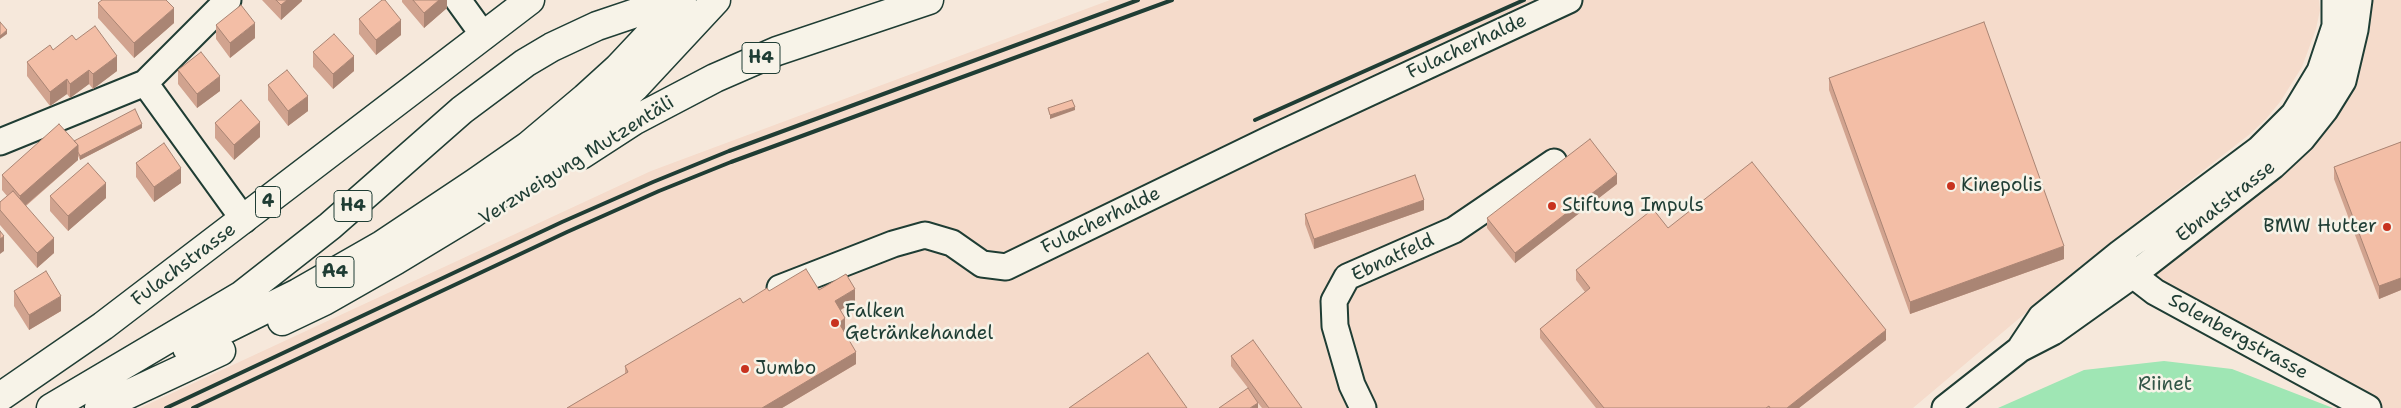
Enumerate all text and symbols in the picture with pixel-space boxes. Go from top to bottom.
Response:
street label: Fulacherhalde [1404,9,1530,85]
road number: H4 [742,42,780,74]
street label: Verzweigung Mutzentäli [475,92,679,230]
street label: Ebnatstrasse [2172,156,2280,248]
place label: Kinepolis [1961,175,2042,197]
marker: Kinepolis [1945,180,1957,192]
street label: Fulacherhalde [1038,182,1164,260]
road number: 4 [256,186,280,218]
road number: H4 [334,190,372,222]
place label: Stiftung Impuls [1562,195,1704,217]
marker: Stiftung Impuls [1546,200,1558,212]
place label: BMW Hutter [2263,216,2377,238]
street label: Fulachstrasse [127,218,241,312]
marker: BMW Hutter [2381,221,2393,233]
street label: Ebnatfeld [1348,229,1438,287]
road number: A4 [316,256,354,288]
street label: Solenbergstrasse [2164,289,2312,385]
place label: Falken Getränkehandel [845,301,993,345]
marker: Falken Getränkehandel [829,317,841,329]
place label: Jumbo [755,358,816,380]
marker: Jumbo [739,363,751,375]
park label: Riinet [2138,374,2192,396]

